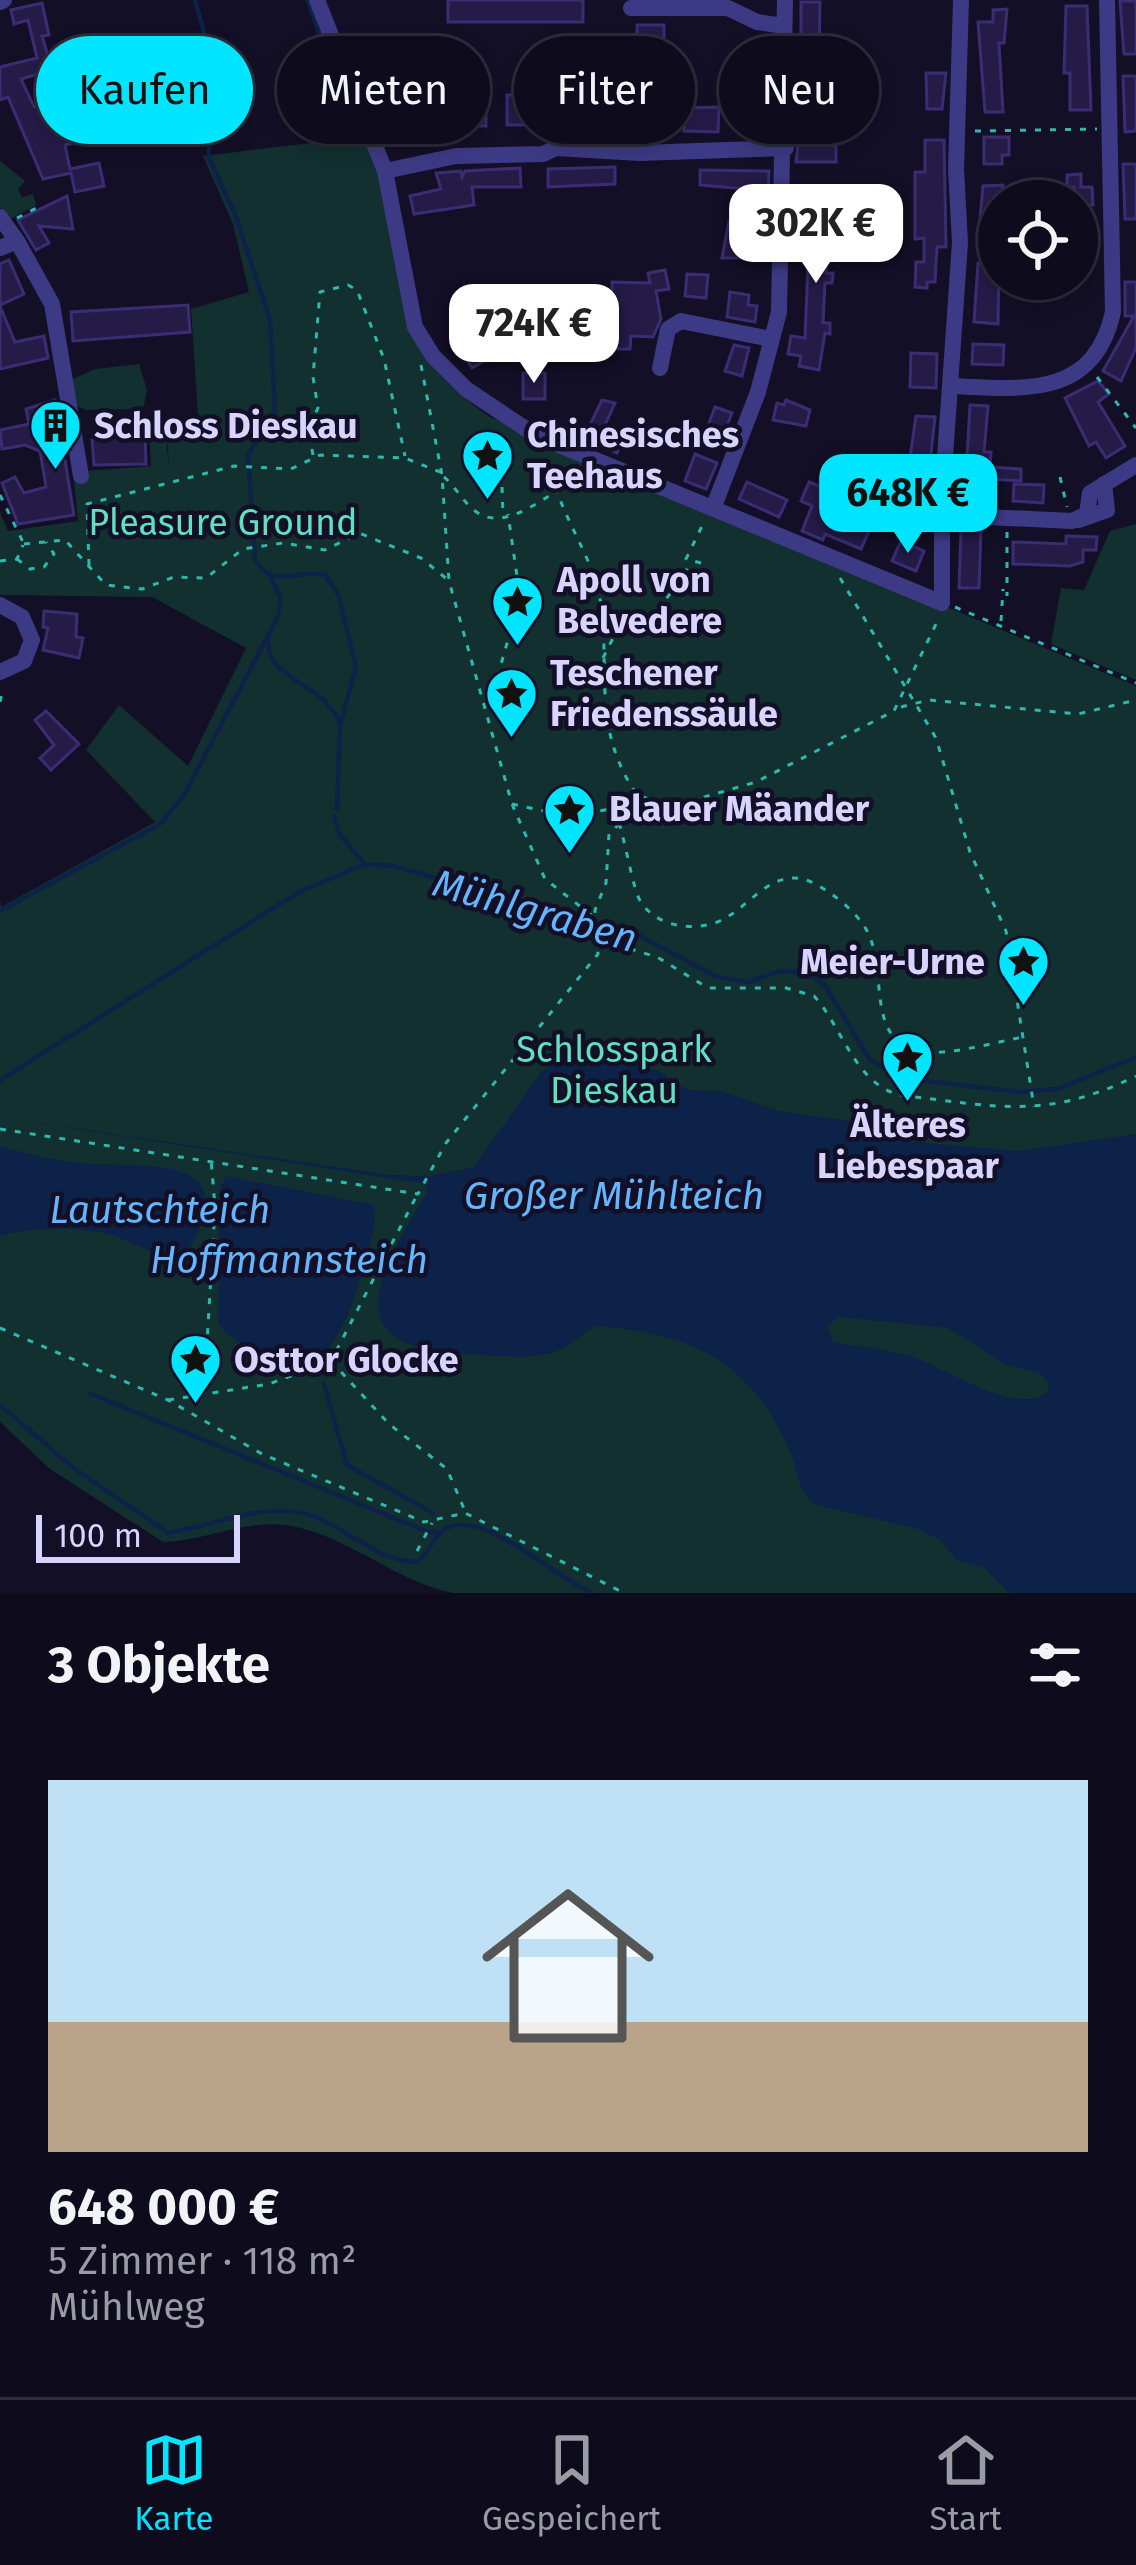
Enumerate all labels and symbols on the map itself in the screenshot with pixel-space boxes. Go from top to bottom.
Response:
pin: 302K € [718,184,914,286]
pin: 724K € [436,284,632,386]
building icon: Schloss Dieskau [27,398,83,472]
place label: Schloss Dieskau [94,404,358,448]
place label: Chinesisches Teehaus [527,413,739,498]
place icon: Chinesisches Teehaus [460,428,516,502]
pin: 648K € [810,454,1006,556]
park label: Pleasure Ground [88,501,358,545]
place label: Apoll von Belvedere [556,558,722,643]
place icon: Apoll von Belvedere [490,573,546,647]
place label: Teschener Friedenssäule [550,651,778,736]
place icon: Teschener Friedenssäule [483,666,539,740]
place icon: Blauer Mäander [542,781,598,855]
place label: Blauer Mäander [609,787,870,831]
water label: Mühlgraben [428,860,642,962]
place icon: Meier-Urne [996,934,1052,1008]
place label: Meier-Urne [800,940,985,984]
park label: Schlosspark Dieskau [516,1028,712,1113]
place icon: Älteres Liebespaar [880,1029,936,1103]
place label: Älteres Liebespaar [817,1103,1000,1188]
water label: Großer Mühlteich [464,1173,764,1219]
water label: Lautschteich [50,1187,270,1233]
water label: Hoffmannsteich [150,1237,428,1283]
place icon: Osttor Glocke [167,1332,223,1406]
place label: Osttor Glocke [234,1338,459,1382]
scale bar [36,1509,240,1562]

